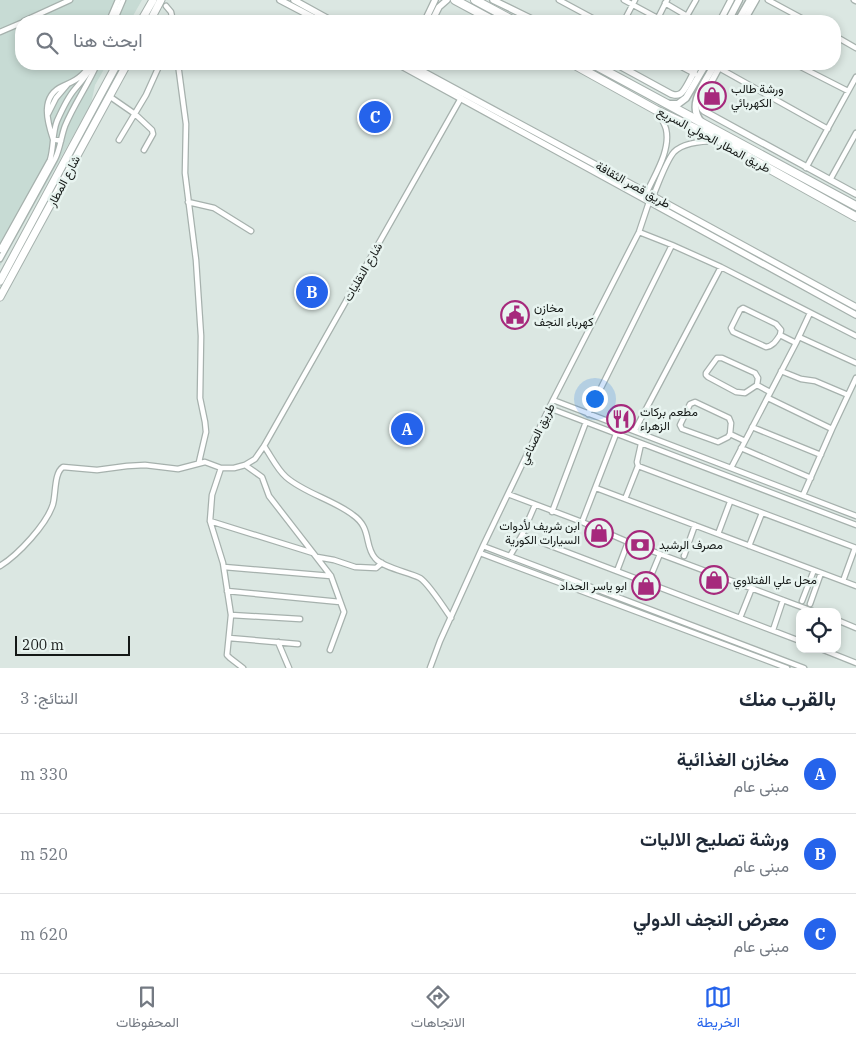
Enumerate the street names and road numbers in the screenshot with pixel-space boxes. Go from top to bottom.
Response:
street label: طريق المطار الحولي السريع [654,103,773,178]
street label: شارع المطار [43,153,85,211]
street label: طريق قصر الثقافة [593,158,673,212]
street label: شارع النقليات [340,240,387,305]
street label: طريق الصناعي [515,401,561,468]

